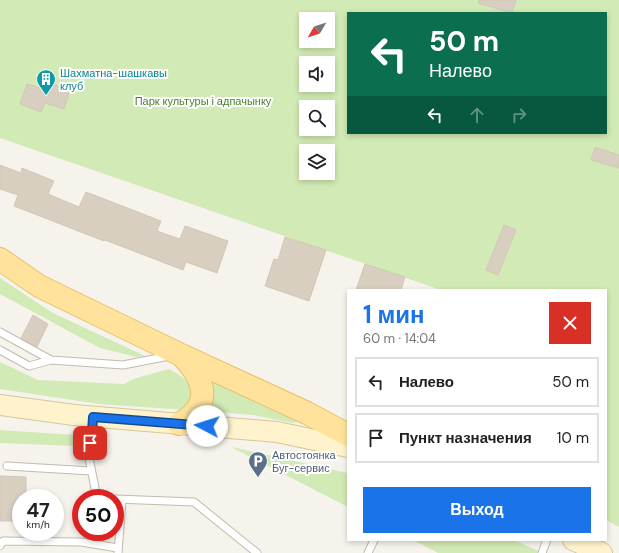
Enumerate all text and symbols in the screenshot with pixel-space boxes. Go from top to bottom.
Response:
north arrow [299,12,335,48]
map controls [299,12,335,180]
text: 50 m [429,23,499,60]
icon: left [363,28,415,80]
button: sound [299,56,335,92]
text: Налево [429,59,492,83]
place label: Шахматна-шашкавы клуб [60,66,167,93]
building icon: Шахматна-шашкавы клуб [35,68,57,96]
park label: Парк культуры і адпачынку [135,94,272,108]
button: search [299,100,335,136]
icon: left [424,104,446,126]
icon: ahead [466,104,488,126]
icon: right [508,104,530,126]
button: layers [299,144,335,180]
text: 1 мин [363,299,424,330]
button: close [549,302,591,344]
text: 60 m · 14:04 [363,330,436,347]
icon: left [365,371,387,393]
text: Налево [399,372,454,392]
text: 50 m [552,372,589,392]
position arrow [186,405,228,447]
pin [73,426,107,460]
icon: arrive [365,427,387,449]
text: Пункт назначения [399,428,532,448]
text: 10 m [557,428,589,448]
icon: arrive [79,432,101,454]
place label: Автостоянка Буг-сервис [272,448,337,475]
parking icon: Автостоянка Буг-сервис [247,450,269,478]
button: Выход [363,487,591,533]
speed limit sign: 50 [72,489,124,541]
text: 47 [26,497,50,523]
text: km/h [26,518,50,531]

